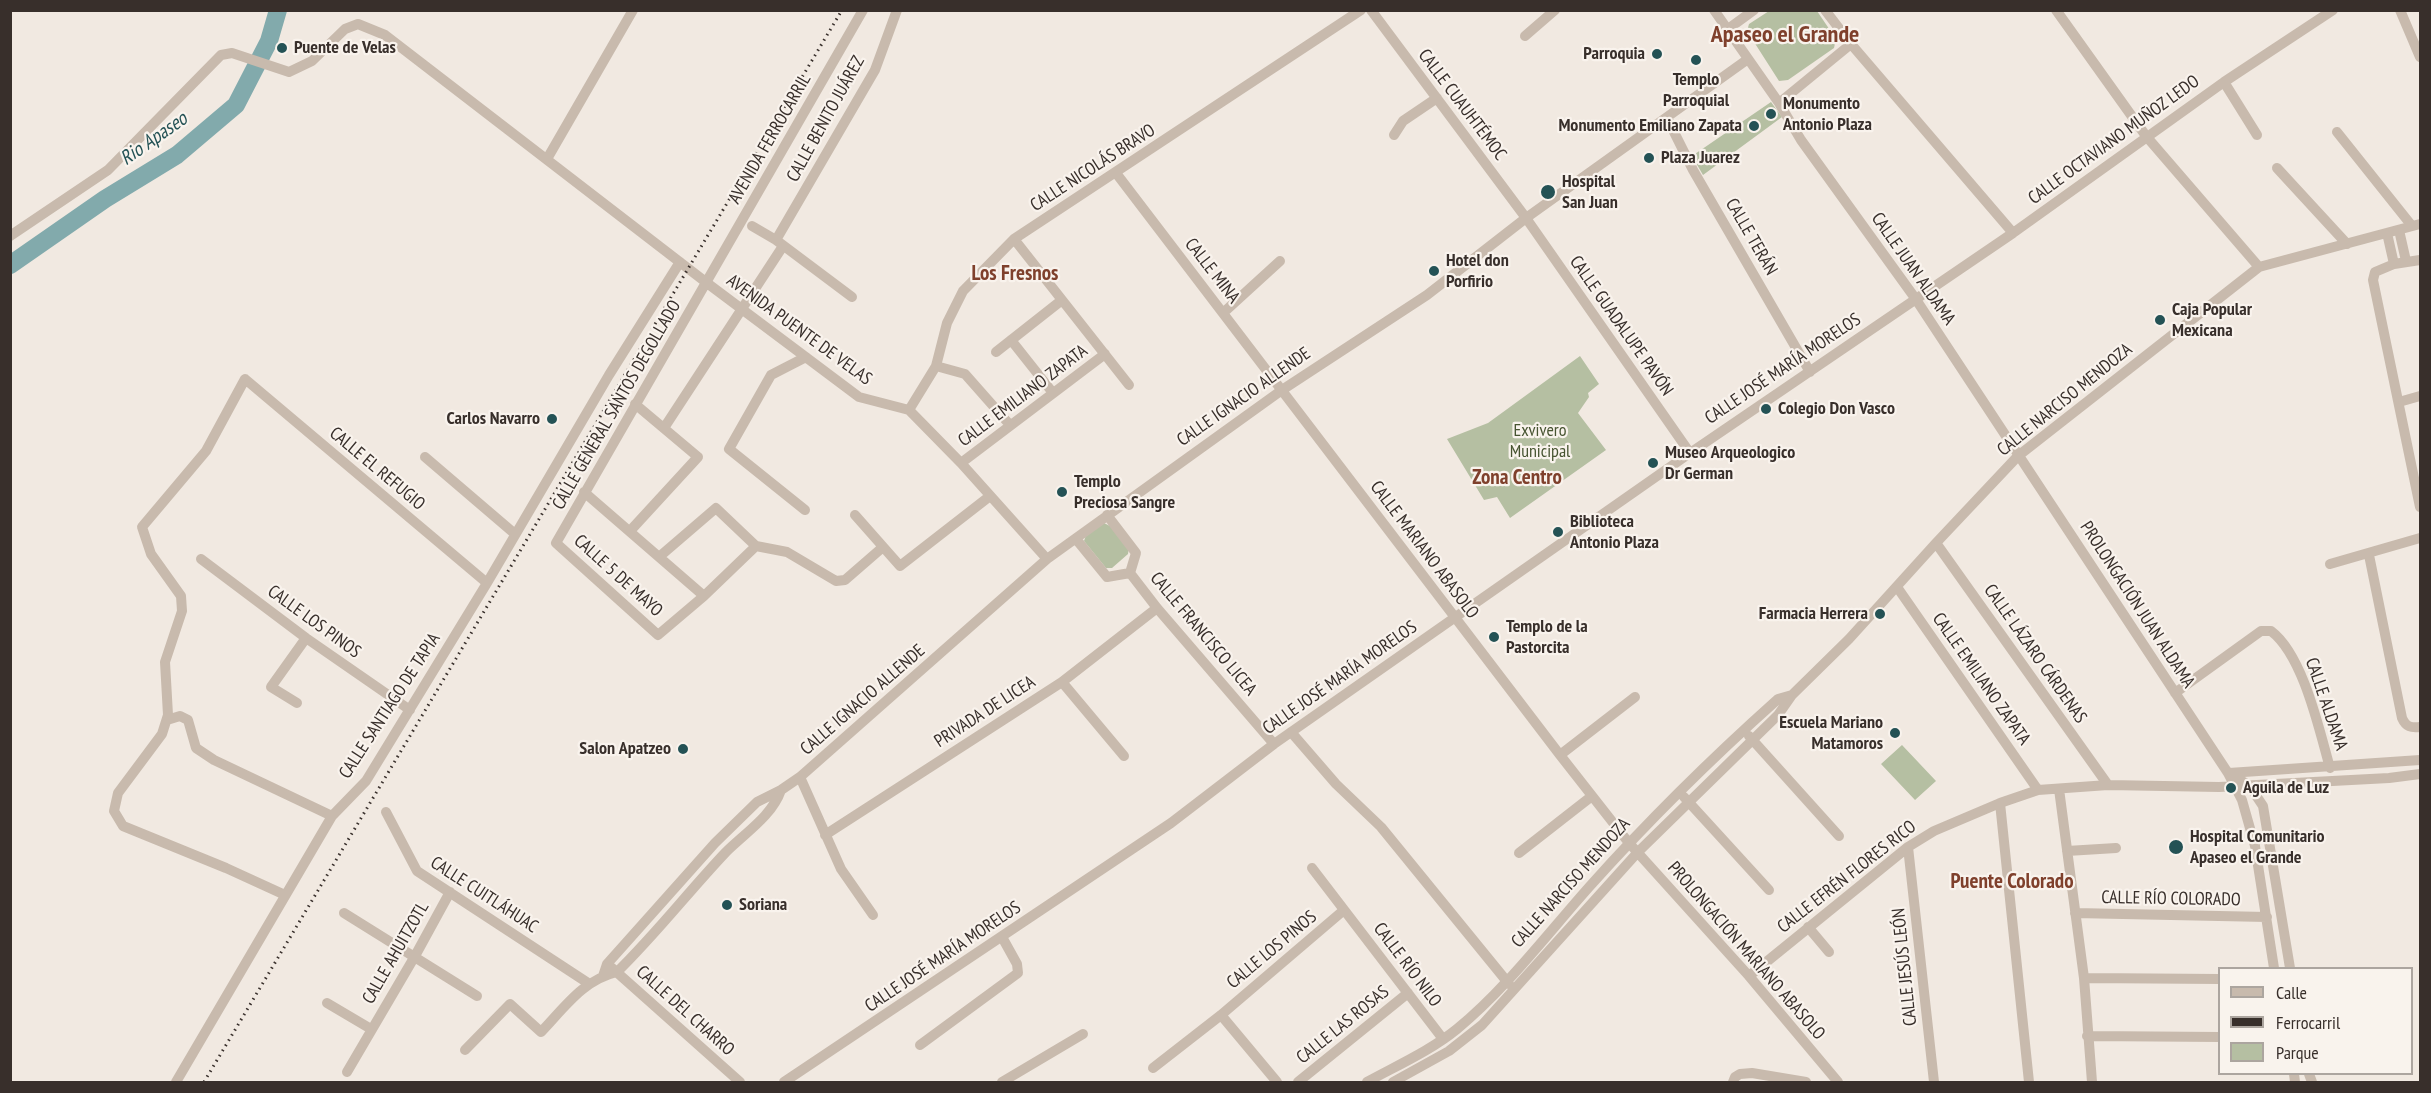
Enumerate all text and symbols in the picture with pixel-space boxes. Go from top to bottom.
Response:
district label: Apaseo el Grande [1711,21,1859,49]
place label: Puente de Velas [294,37,396,59]
marker: Puente de Velas [275,41,289,55]
place label: Parroquia [1583,43,1645,65]
street label: CALLE CUAUHTÉMOC [1413,45,1511,165]
marker: Parroquia [1650,47,1664,61]
street label: CALLE BENITO JUÁREZ [783,52,869,186]
marker: Templo Parroquial [1689,53,1703,67]
place label: Templo Parroquial [1663,69,1729,112]
street label: AVENIDA FERROCARRIL [724,70,816,208]
street label: CALLE OCTAVIANO MUÑOZ LEDO [2024,71,2204,209]
place label: Monumento Antonio Plaza [1783,93,1872,136]
water label: Rio Apaseo [116,107,192,171]
marker: Monumento Antonio Plaza [1764,107,1778,121]
place label: Monumento Emiliano Zapata [1558,115,1742,137]
marker: Monumento Emiliano Zapata [1747,119,1761,133]
street label: CALLE NICOLÁS BRAVO [1027,120,1159,216]
place label: Plaza Juarez [1661,147,1740,169]
marker: Plaza Juarez [1642,151,1656,165]
place label: Hospital San Juan [1562,171,1618,213]
marker: Hospital San Juan [1539,183,1557,201]
street label: CALLE TERÁN [1720,195,1782,279]
street label: CALLE JUAN ALDAMA [1866,209,1960,329]
street label: CALLE MINA [1180,234,1244,308]
place label: Hotel don Porfirio [1446,250,1509,292]
street label: CALLE GUADALUPE PAVÓN [1565,252,1677,400]
district label: Los Fresnos [972,261,1058,287]
marker: Hotel don Porfirio [1427,264,1441,278]
street label: AVENIDA PUENTE DE VELAS [722,270,876,390]
street label: CALLE GENERAL SANTOS DEGOLLADO [548,296,686,514]
place label: Caja Popular Mexicana [2172,299,2252,342]
street label: CALLE JOSÉ MARÍA MORELOS [1701,309,1865,429]
marker: Caja Popular Mexicana [2153,313,2167,327]
street label: CALLE NARCISO MENDOZA [1993,339,2137,461]
street label: CALLE EMILIANO ZAPATA [954,340,1092,452]
street label: CALLE IGNACIO ALLENDE [1173,343,1315,451]
place label: Colegio Don Vasco [1778,398,1895,420]
marker: Colegio Don Vasco [1759,402,1773,416]
place label: Carlos Navarro [447,408,540,430]
marker: Carlos Navarro [545,412,559,426]
park label: Exvivero Municipal [1510,420,1570,462]
street label: CALLE EL REFUGIO [325,423,429,515]
place label: Museo Arqueologico Dr German [1665,442,1795,484]
marker: Museo Arqueologico Dr German [1646,456,1660,470]
district label: Zona Centro [1472,465,1562,491]
place label: Templo Preciosa Sangre [1074,471,1175,514]
street label: CALLE MARIANO ABASOLO [1365,477,1483,623]
marker: Templo Preciosa Sangre [1055,485,1069,499]
place label: Biblioteca Antonio Plaza [1570,511,1659,554]
street label: PROLONGACIÓN JUAN ALDAMA [2075,518,2199,692]
marker: Biblioteca Antonio Plaza [1551,525,1565,539]
street label: CALLE 5 DE MAYO [569,530,667,622]
street label: CALLE FRANCISCO LICEA [1145,568,1261,700]
street label: CALLE LÁZARO CÁRDENAS [1979,580,2091,728]
street label: CALLE LOS PINOS [263,581,365,663]
place label: Farmacia Herrera [1759,603,1868,625]
marker: Farmacia Herrera [1873,607,1887,621]
street label: CALLE EMILIANO ZAPATA [1927,609,2035,749]
place label: Templo de la Pastorcita [1506,616,1588,658]
street label: CALLE JOSÉ MARÍA MORELOS [1259,617,1421,739]
street label: CALLE SANTIAGO DE TAPIA [335,629,445,783]
marker: Templo de la Pastorcita [1487,630,1501,644]
street label: CALLE IGNACIO ALLENDE [796,640,930,760]
street label: CALLE ALDAMA [2300,655,2352,753]
street label: PRIVADA DE LICEA [931,671,1039,753]
place label: Escuela Mariano Matamoros [1779,712,1883,754]
marker: Escuela Mariano Matamoros [1888,726,1902,740]
place label: Salon Apatzeo [579,738,671,760]
marker: Salon Apatzeo [676,742,690,756]
place label: Aguila de Luz [2243,777,2329,799]
marker: Aguila de Luz [2224,781,2238,795]
street label: CALLE NARCISO MENDOZA [1507,814,1635,952]
street label: CALLE EFRÉN FLORES RICO [1773,816,1921,938]
place label: Hospital Comunitario Apaseo el Grande [2190,826,2325,868]
marker: Hospital Comunitario Apaseo el Grande [2167,838,2185,856]
street label: CALLE CUITLÁHUAC [426,852,542,938]
street label: PROLONGACIÓN MARIANO ABASOLO [1663,857,1829,1045]
district label: Puente Colorado [1950,869,2074,895]
street label: CALLE RÍO COLORADO [2101,887,2241,911]
place label: Soriana [739,894,787,916]
street label: CALLE JOSÉ MARÍA MORELOS [861,897,1025,1017]
street label: CALLE AHUITZOTL [358,898,434,1008]
marker: Soriana [720,898,734,912]
street label: CALLE LOS PINOS [1223,906,1321,994]
street label: CALLE JESÚS LEÓN [1888,907,1922,1027]
street label: CALLE RÍO NILO [1368,919,1446,1011]
street label: CALLE DEL CHARRO [632,961,738,1061]
legend [2218,967,2413,1075]
street label: CALLE LAS ROSAS [1293,981,1393,1069]
text: Calle [2276,981,2307,1004]
text: Ferrocarril [2276,1011,2340,1034]
text: Parque [2276,1041,2319,1064]

